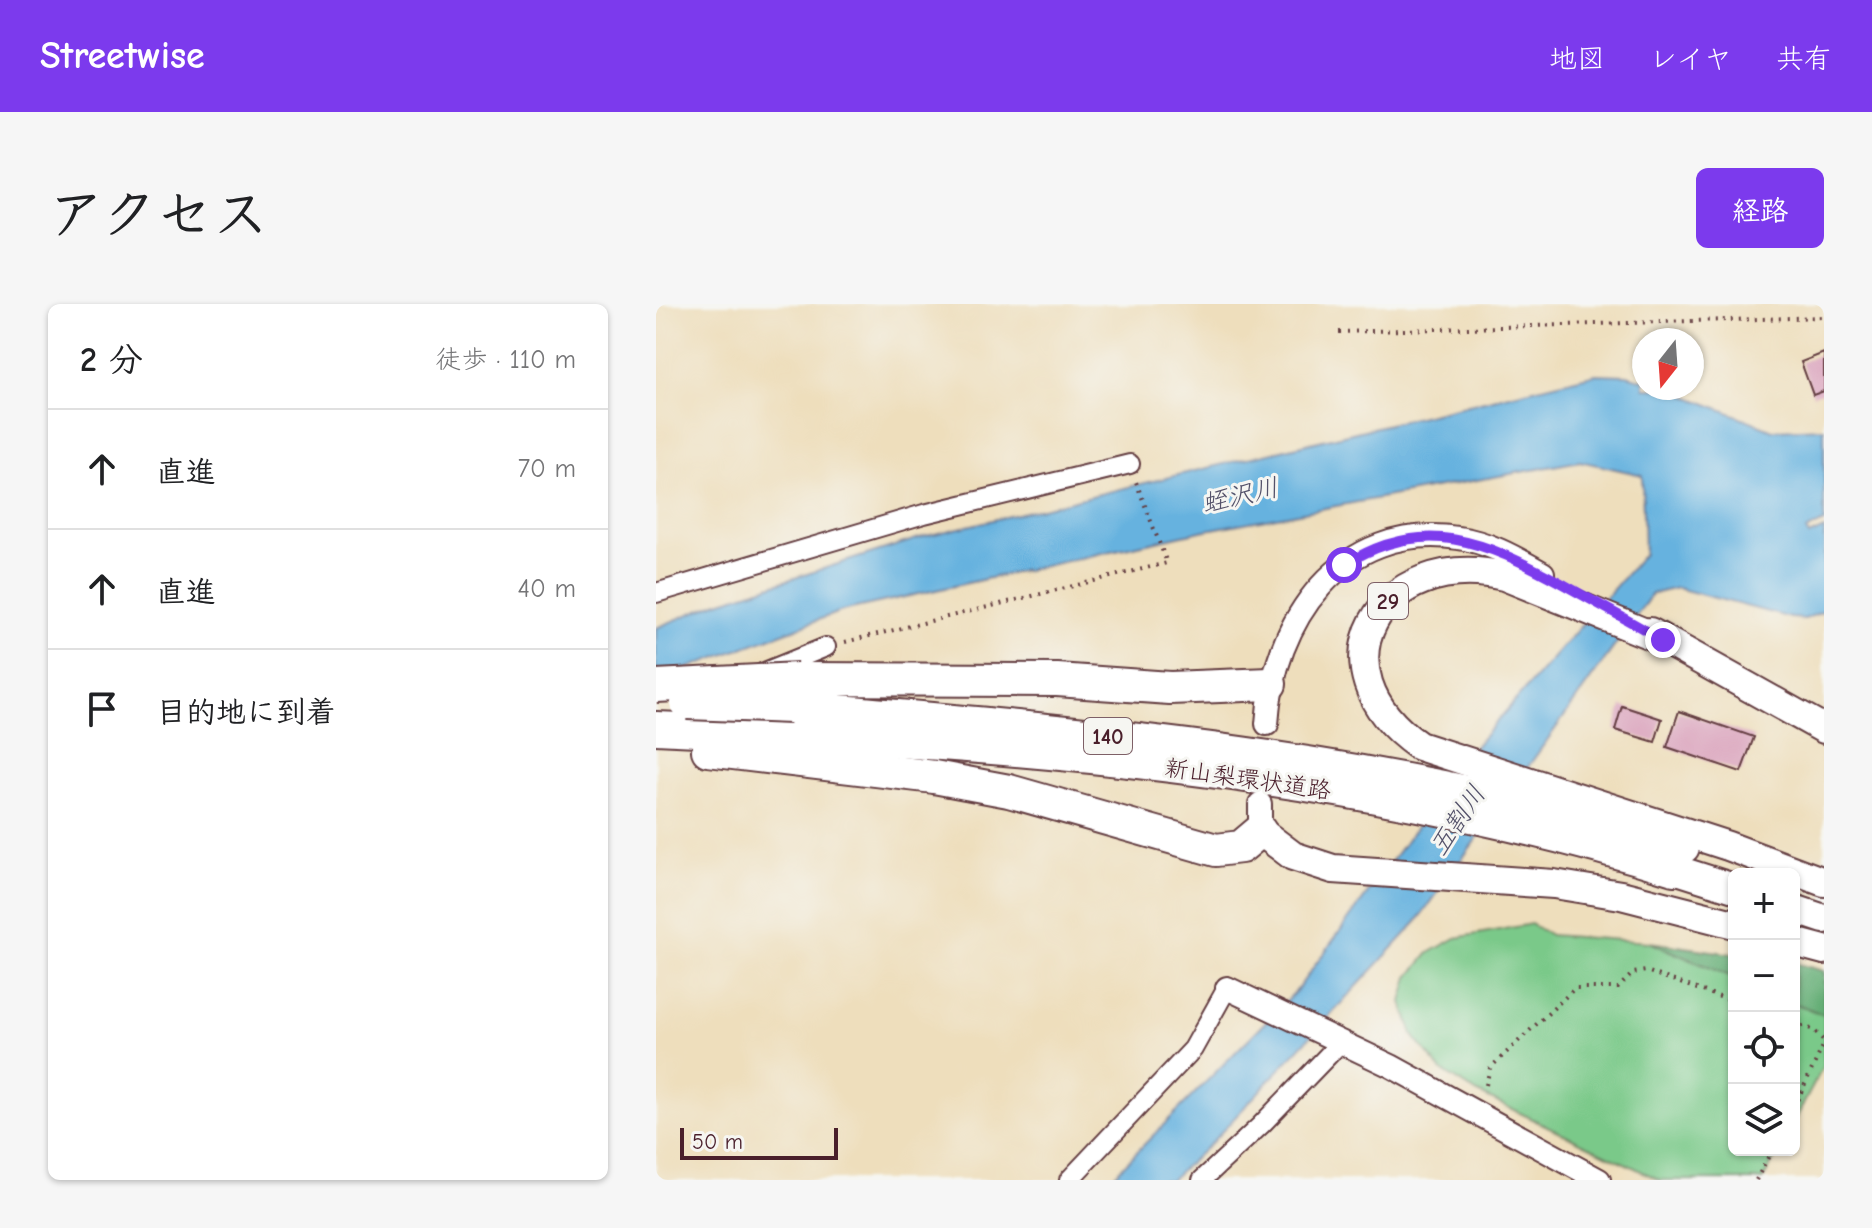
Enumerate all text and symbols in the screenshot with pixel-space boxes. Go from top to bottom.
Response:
text: Streetwise [40,34,205,78]
text: 地図 [1549,43,1605,75]
text: レイヤ [1649,43,1732,75]
text: 共有 [1776,43,1832,75]
button: 経路 [1696,168,1824,248]
text: アクセス [48,183,269,247]
north arrow [1632,328,1704,400]
text: 2 分 [80,340,143,380]
text: 徒歩 · 110 m [435,345,576,375]
icon: ahead [80,447,124,491]
text: 70 m [518,454,576,484]
text: 直進 [156,455,216,490]
water label: 蛭沢川 [1199,473,1282,519]
route start [1326,547,1362,583]
icon: ahead [80,567,124,611]
text: 40 m [517,574,576,604]
text: 直進 [156,575,216,610]
road number: 29 [1368,583,1408,619]
route end [1645,622,1681,658]
icon: arrive [80,687,124,731]
text: 目的地に到着 [156,695,336,730]
road number: 140 [1084,718,1132,754]
street label: 新山梨環状道路 [1163,753,1333,805]
water label: 五割川 [1424,780,1492,861]
map controls [1728,868,1800,1156]
button: + [1728,868,1800,940]
button: − [1728,940,1800,1012]
button: locate [1728,1012,1800,1084]
button: layers [1728,1084,1800,1156]
scale bar [680,1124,838,1160]
text: 50 m [692,1129,743,1155]

